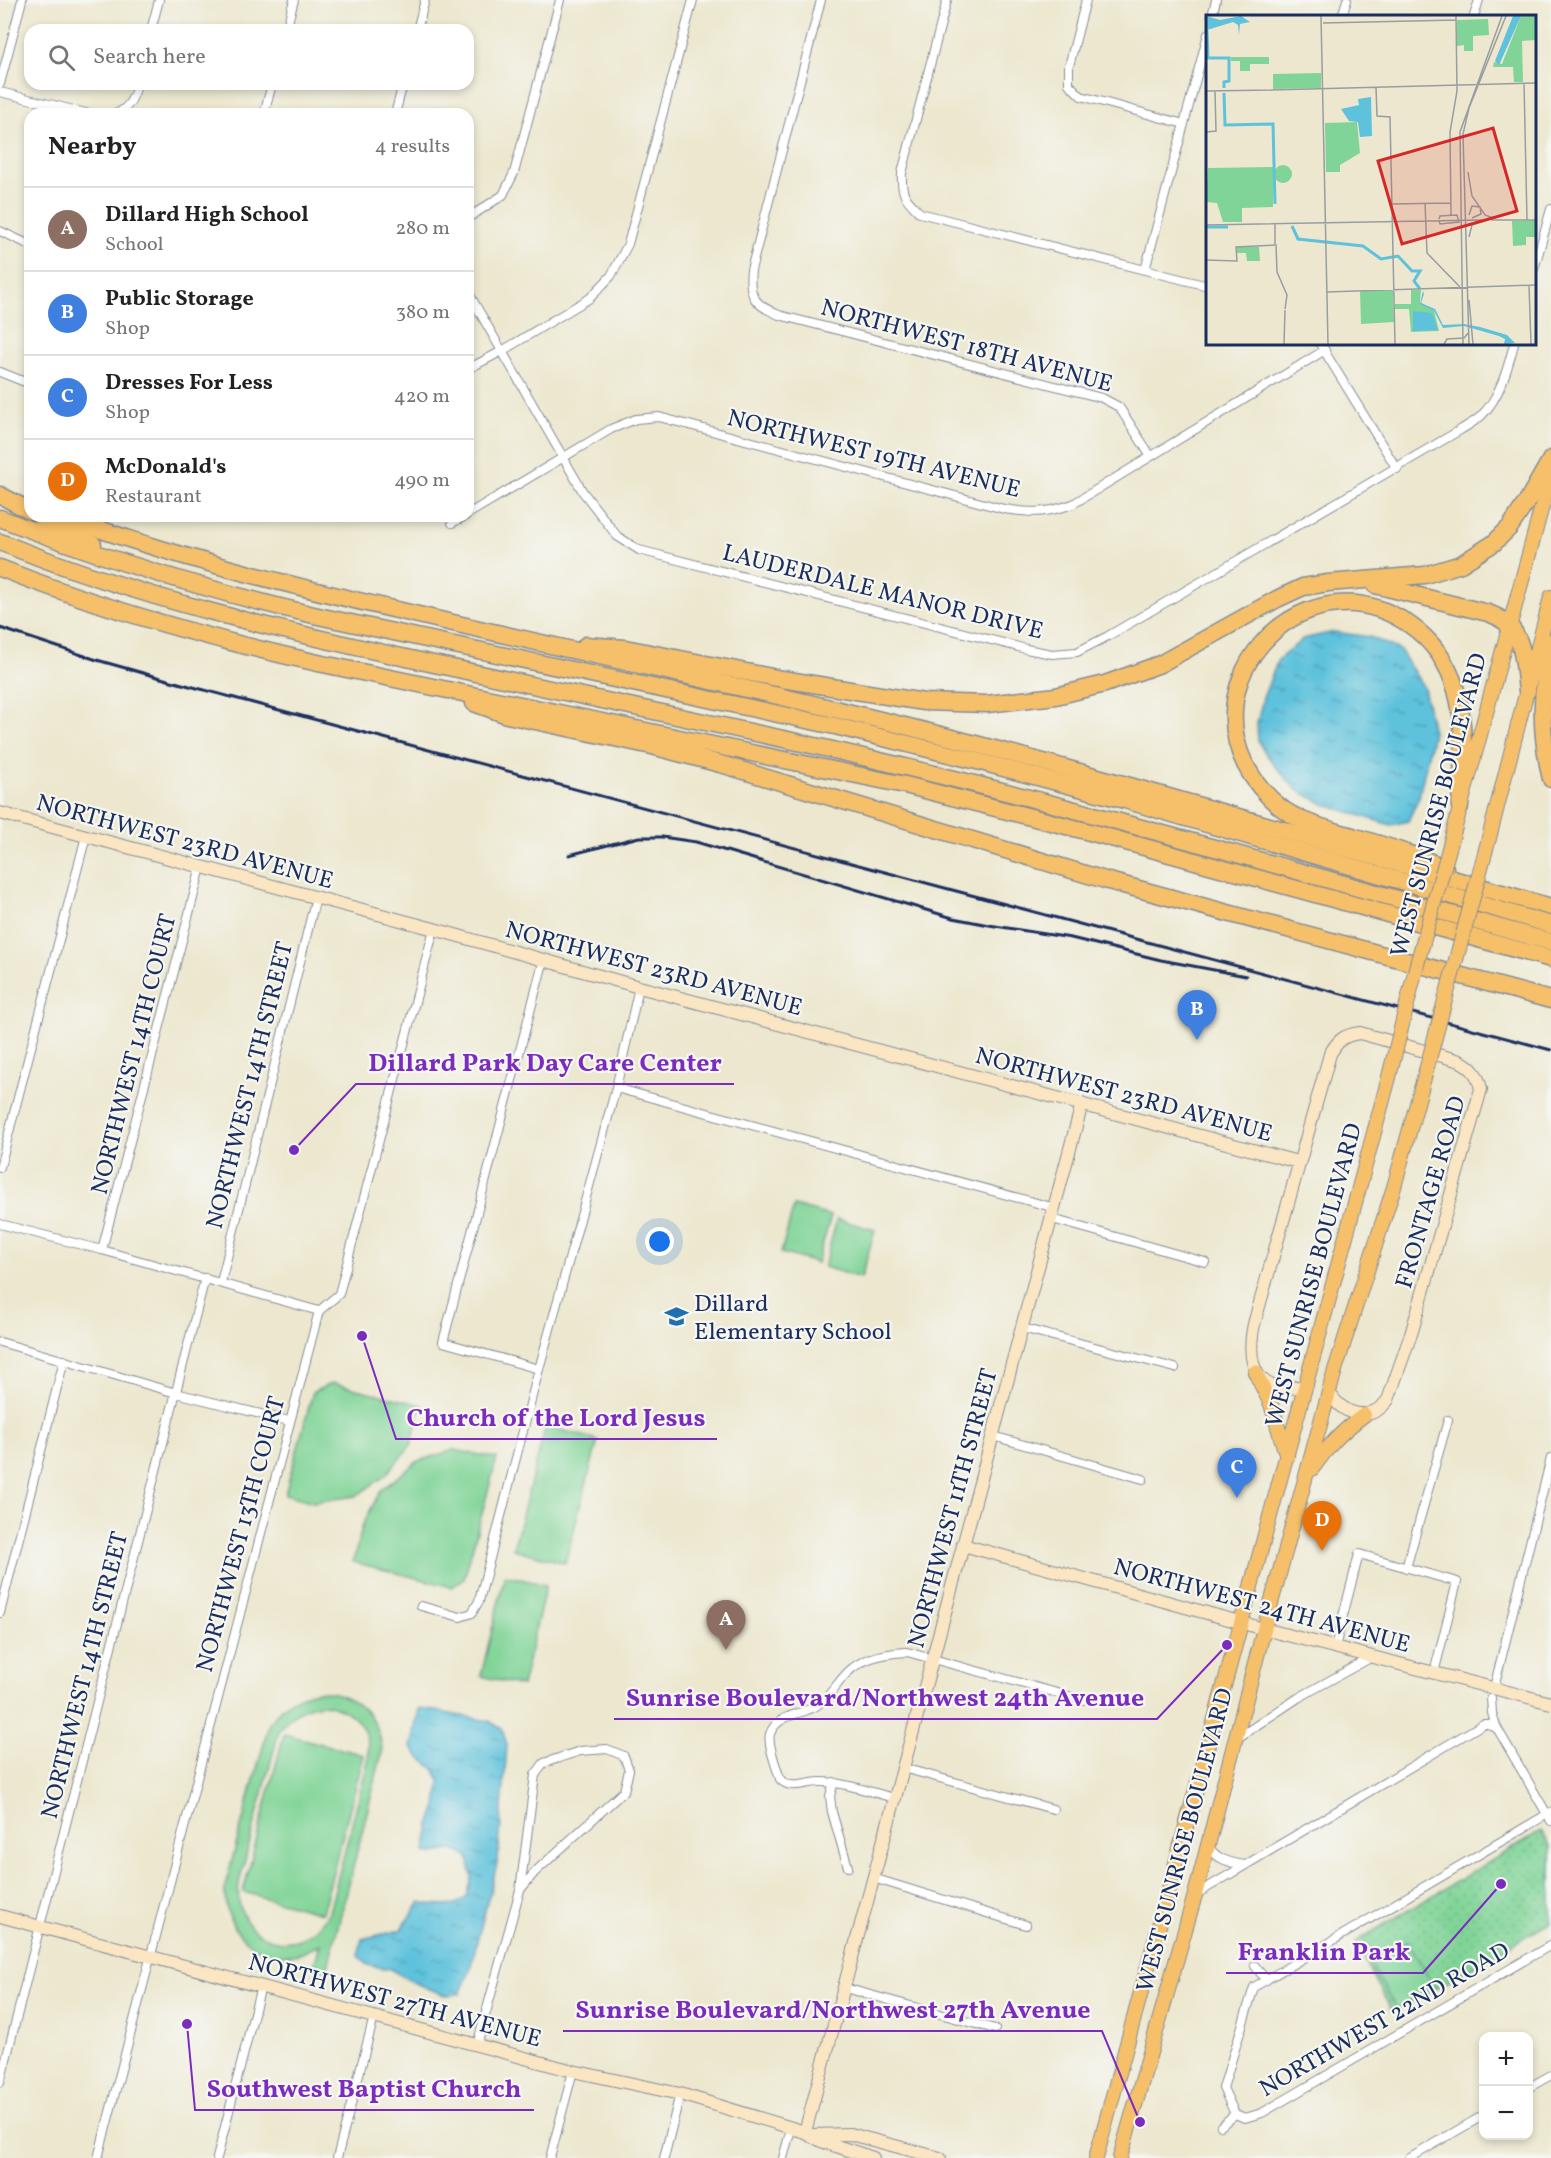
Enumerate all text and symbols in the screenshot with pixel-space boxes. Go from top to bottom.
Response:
inset map [1206,15,1536,345]
search box [24,24,474,90]
icon: search [45,41,78,74]
text: Search here [93,42,206,73]
text: Nearby [48,129,137,165]
text: 4 results [375,133,450,161]
text: Dillard High School [105,200,309,231]
text: A [60,215,75,243]
text: 280 m [395,215,450,243]
text: School [105,231,163,259]
text: Public Storage [105,284,254,315]
street label: NORTHWEST 18TH AVENUE [817,292,1116,402]
text: B [61,299,74,327]
text: 380 m [396,299,450,327]
text: Shop [105,315,150,343]
text: Dresses For Less [105,368,273,399]
text: C [61,383,74,411]
text: 420 m [394,383,450,411]
text: Shop [105,399,150,427]
street label: NORTHWEST 19TH AVENUE [723,402,1024,508]
text: McDonald's [105,452,226,483]
text: D [60,467,75,495]
text: 490 m [394,467,450,495]
text: Restaurant [105,483,202,511]
street label: LAUDERDALE MANOR DRIVE [718,537,1047,649]
street label: WEST SUNRISE BOULEVARD [1383,650,1497,961]
street label: NORTHWEST 23RD AVENUE [32,787,337,899]
street label: NORTHWEST 14TH COURT [84,911,186,1198]
street label: NORTHWEST 23RD AVENUE [501,914,806,1026]
street label: NORTHWEST 14TH STREET [199,938,303,1233]
pin: B [1178,990,1216,1040]
callout: Dillard Park Day Care Center [356,1040,734,1084]
street label: NORTHWEST 23RD AVENUE [971,1040,1276,1152]
text: Dillard Park Day Care Center [368,1046,722,1082]
street label: FRONTAGE ROAD [1388,1092,1476,1293]
street label: WEST SUNRISE BOULEVARD [1258,1120,1372,1431]
your location [645,1227,674,1256]
place label: Dillard Elementary School [694,1288,892,1350]
school or university icon: Dillard Elementary School [663,1304,689,1330]
street label: NORTHWEST 11TH STREET [900,1365,1008,1652]
street label: NORTHWEST 13TH COURT [189,1393,295,1676]
callout: Church of the Lord Jesus [396,1395,717,1439]
text: Church of the Lord Jesus [407,1401,705,1437]
pin: C [1218,1448,1256,1498]
pin: D [1302,1502,1342,1551]
street label: NORTHWEST 14TH STREET [34,1528,138,1823]
street label: NORTHWEST 24TH AVENUE [1109,1551,1414,1663]
pin: A [706,1600,746,1650]
callout: Sunrise Boulevard/Northwest 24th Avenue [614,1675,1157,1719]
text: Sunrise Boulevard/Northwest 24th Avenue [626,1681,1144,1717]
street label: WEST SUNRISE BOULEVARD [1129,1685,1243,1996]
callout: Franklin Park [1226,1929,1423,1973]
text: Franklin Park [1238,1935,1411,1971]
street label: NORTHWEST 22ND ROAD [1253,1935,1517,2107]
street label: NORTHWEST 27TH AVENUE [244,1946,545,2057]
callout: Sunrise Boulevard/Northwest 27th Avenue [563,1987,1102,2031]
text: Sunrise Boulevard/Northwest 27th Avenue [575,1993,1091,2029]
map controls [1479,2032,1533,2140]
button: + [1479,2032,1533,2086]
callout: Southwest Baptist Church [195,2066,534,2110]
text: Southwest Baptist Church [207,2072,521,2108]
button: − [1479,2086,1533,2140]

